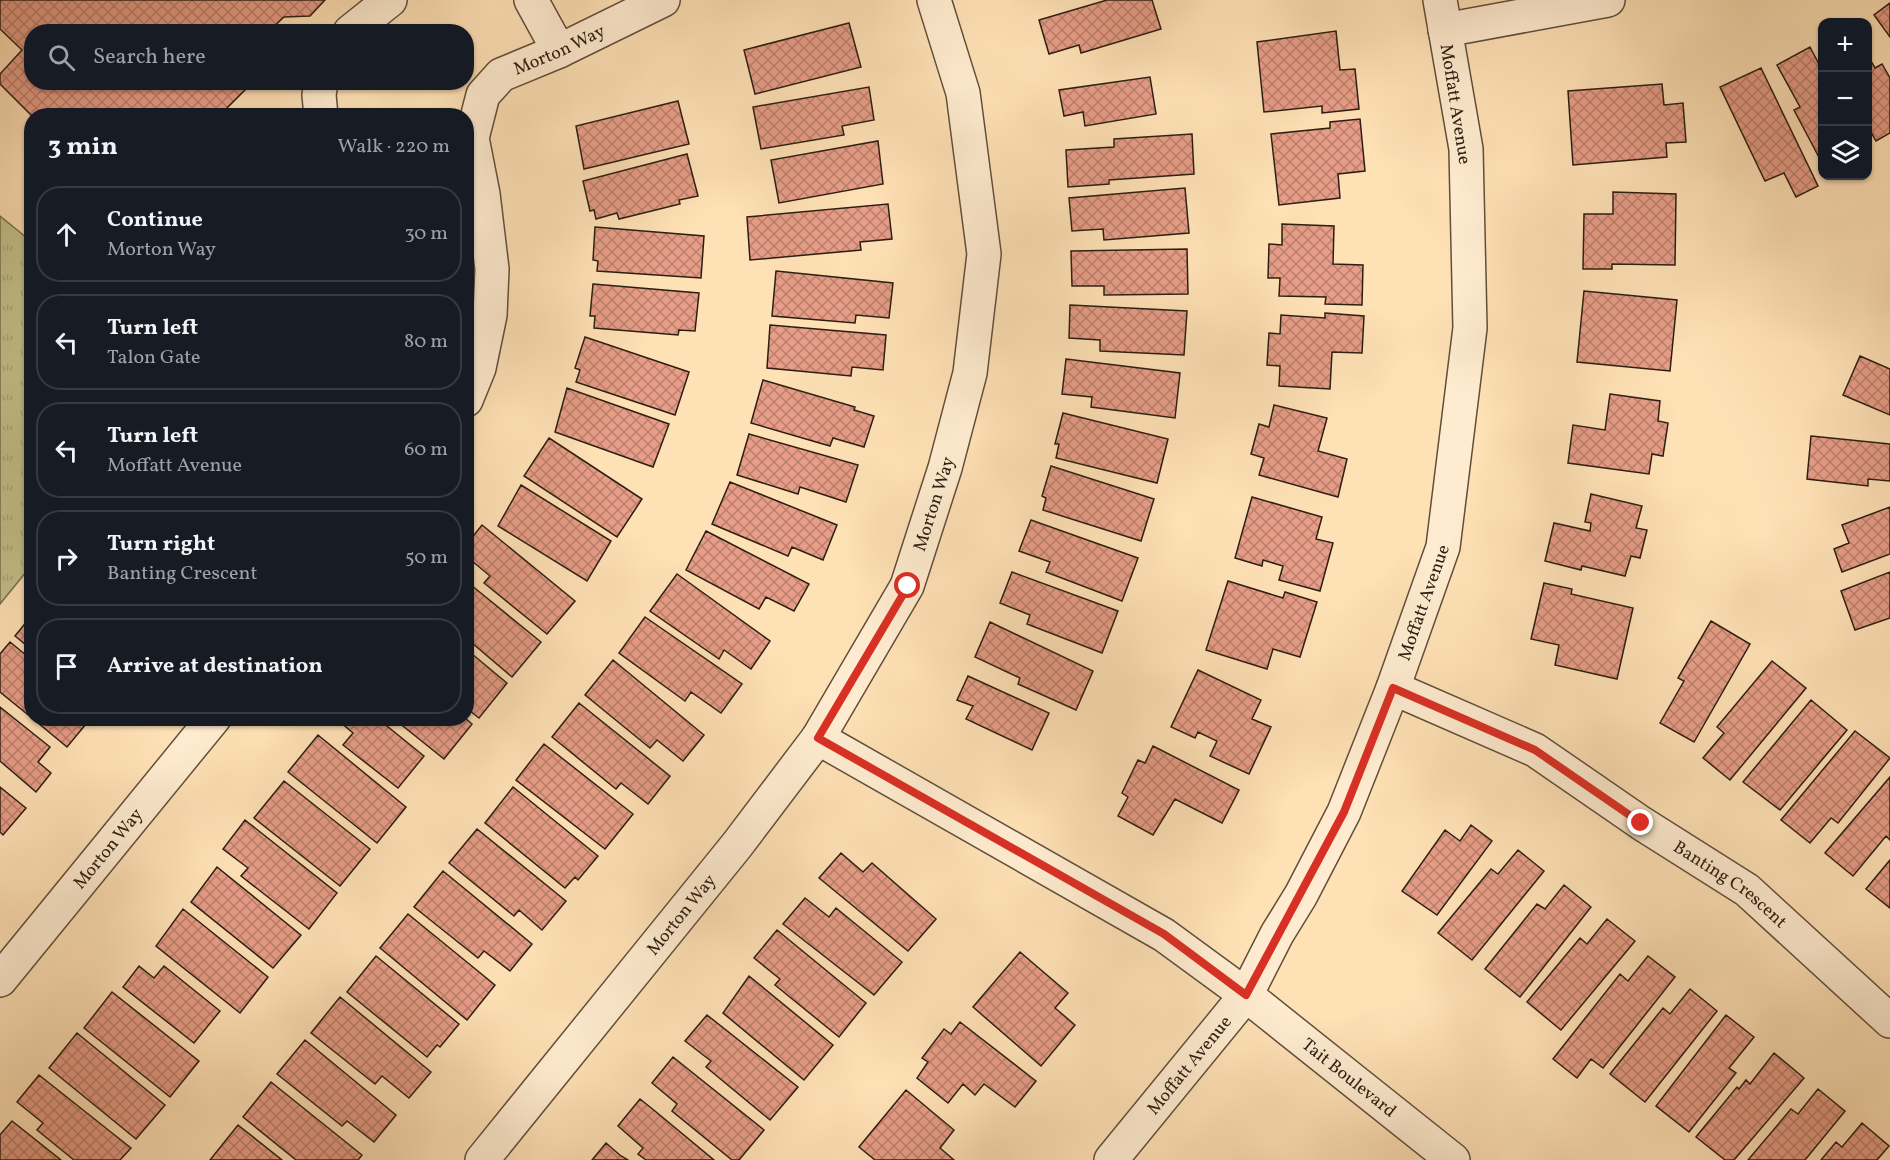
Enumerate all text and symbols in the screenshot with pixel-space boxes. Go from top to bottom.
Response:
map controls [1818,18,1872,180]
button: + [1818,18,1872,72]
street label: Morton Way [510,19,610,82]
search box [24,24,474,90]
icon: search [45,41,78,74]
text: Search here [93,42,206,73]
street label: Moffatt Avenue [1433,42,1476,166]
button: − [1818,72,1872,126]
button: layers [1818,126,1872,180]
text: 3 min [48,129,118,165]
text: Walk · 220 m [338,133,450,161]
text: Continue [107,205,203,236]
icon: ahead [50,218,83,251]
text: 30 m [404,220,448,248]
text: Morton Way [107,236,216,264]
text: Turn left [107,313,198,344]
icon: left [50,326,83,359]
text: 80 m [404,328,448,356]
text: Talon Gate [107,344,201,372]
text: Turn left [107,421,198,452]
icon: left [50,434,83,467]
text: 60 m [404,436,448,464]
text: Moffatt Avenue [107,452,242,480]
street label: Morton Way [908,454,962,555]
text: Turn right [107,529,215,560]
street label: Moffatt Avenue [1393,541,1457,664]
icon: right [50,542,83,575]
text: 50 m [405,544,448,572]
text: Banting Crescent [107,560,257,588]
route start [894,572,920,598]
icon: arrive [50,650,83,683]
text: Arrive at destination [107,651,323,682]
street label: Morton Way [68,803,150,895]
route end [1627,809,1653,835]
street label: Banting Crescent [1668,835,1792,935]
street label: Morton Way [641,869,723,961]
street label: Moffatt Avenue [1142,1011,1238,1121]
street label: Tait Boulevard [1296,1033,1401,1124]

